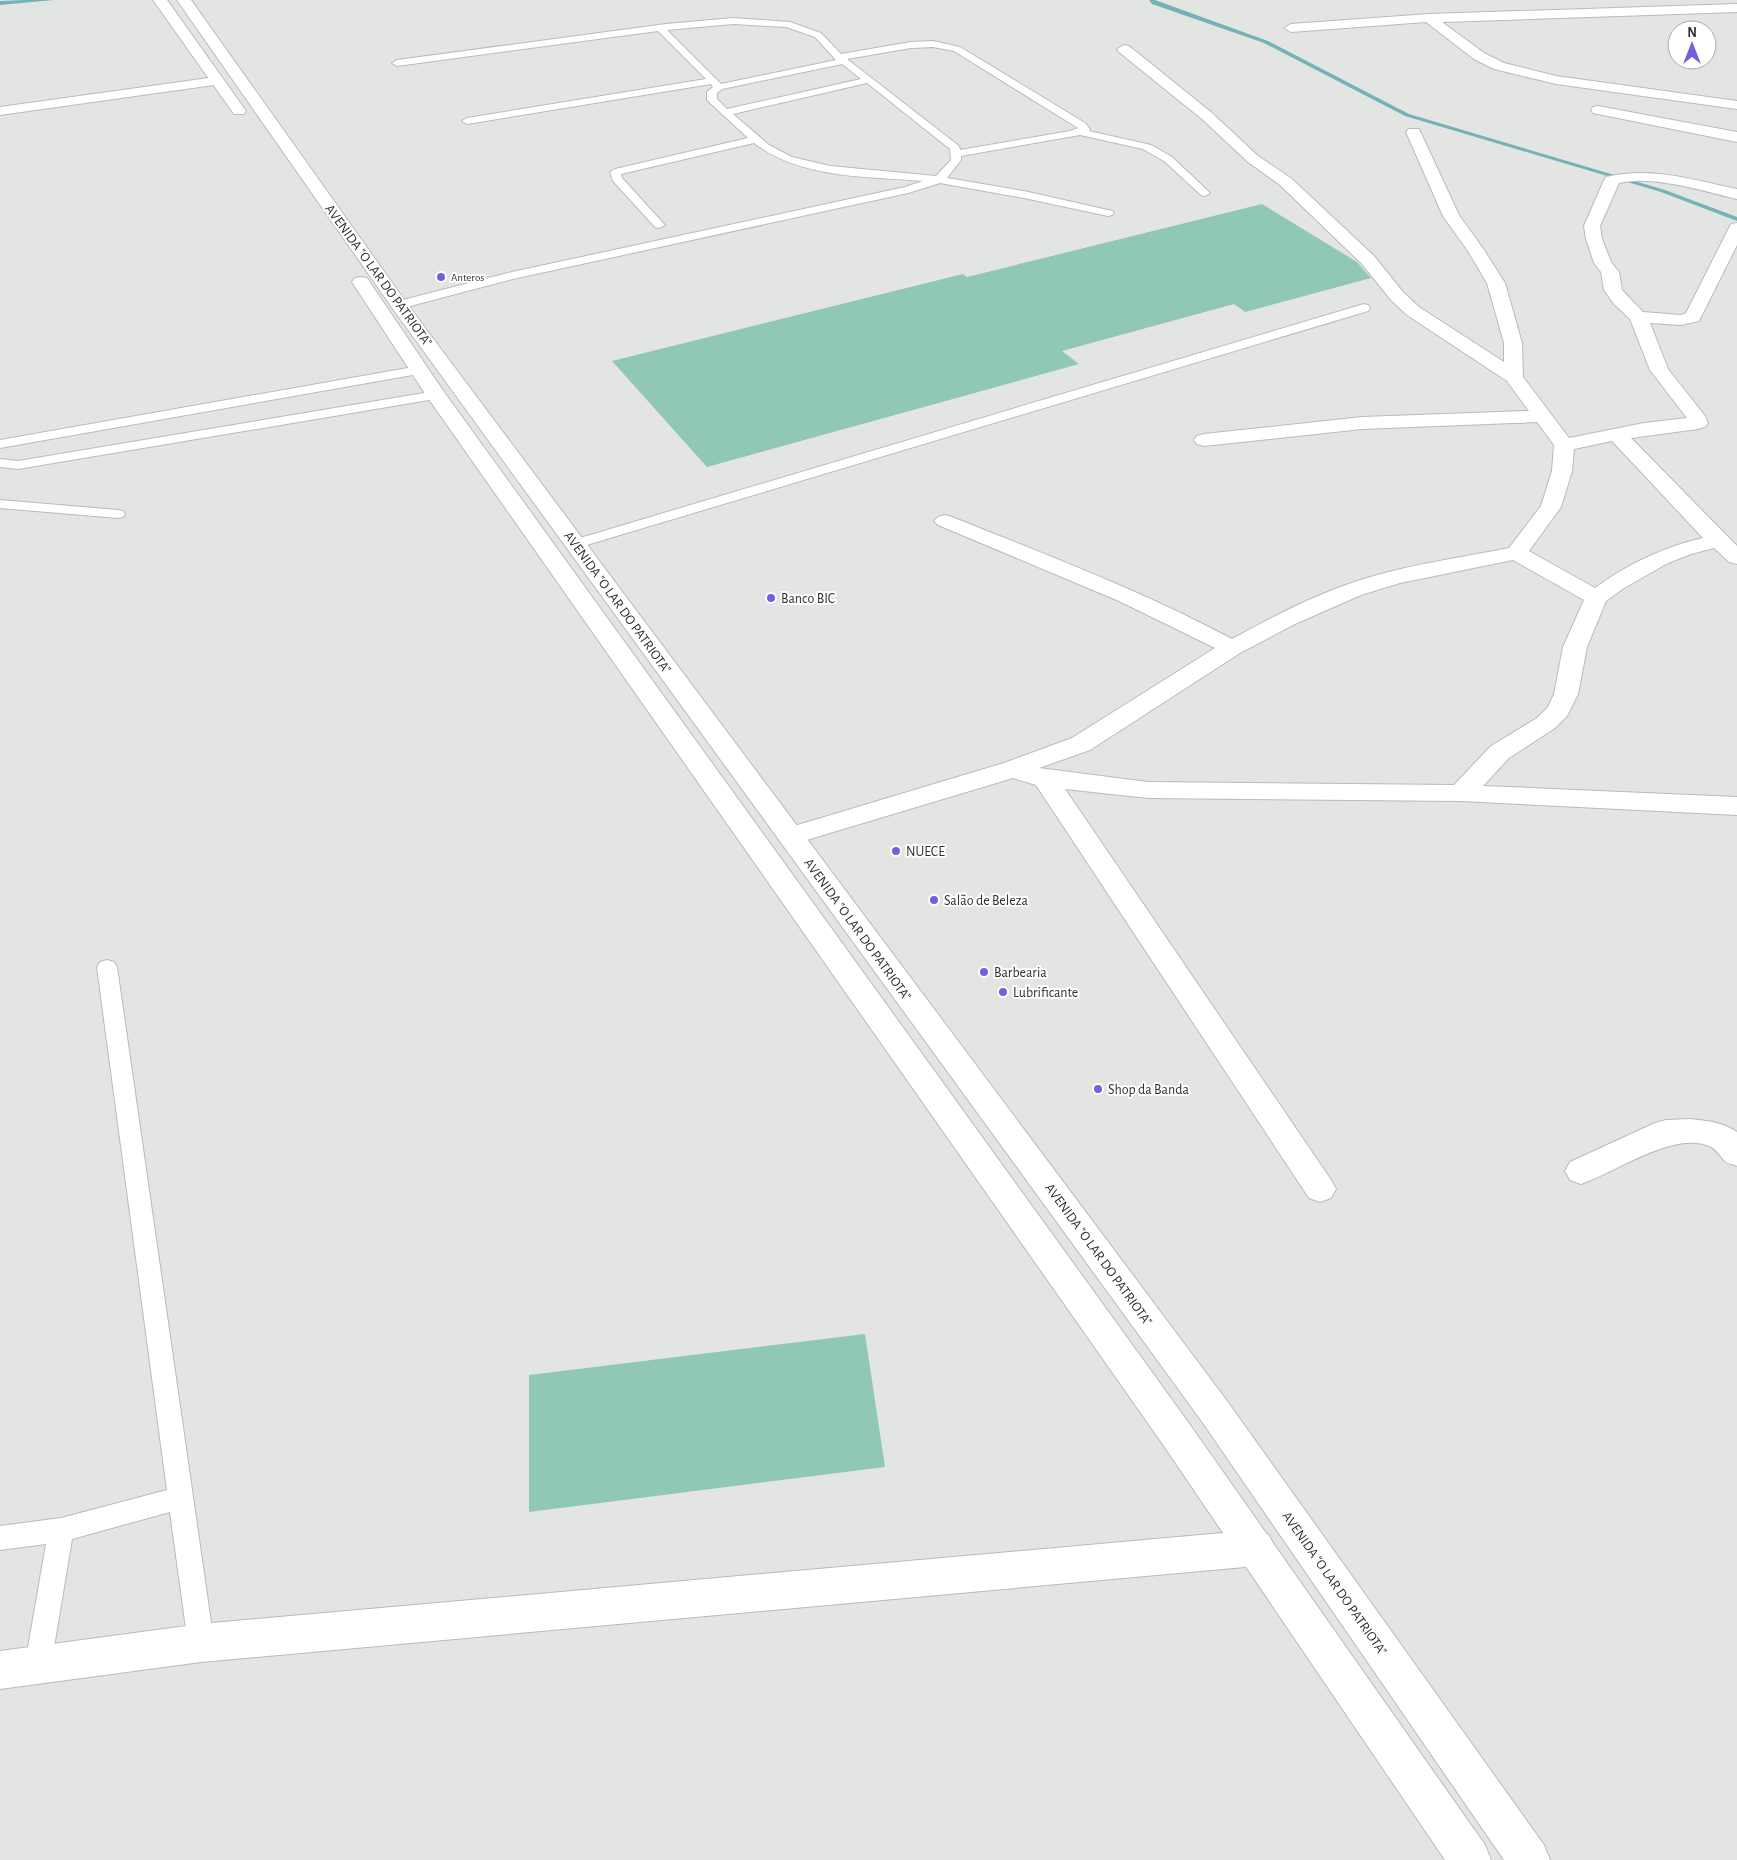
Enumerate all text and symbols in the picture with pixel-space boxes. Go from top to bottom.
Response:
north arrow [1667,20,1717,70]
text: N [1687,26,1697,40]
street label: AVENIDA "O LAR DO PATRIOTA" [322,202,434,349]
marker: Anteros [435,271,447,283]
place label: Anteros [451,272,484,283]
street label: AVENIDA "O LAR DO PATRIOTA" [561,529,673,676]
marker: Banco BIC [765,592,777,604]
place label: Banco BIC [781,592,835,606]
marker: NUECE [890,845,902,857]
place label: NUECE [906,845,945,859]
street label: AVENIDA "O LAR DO PATRIOTA" [801,856,913,1003]
marker: Salão de Beleza [928,894,940,906]
place label: Salão de Beleza [944,894,1028,908]
marker: Barbearia [978,966,990,978]
place label: Barbearia [994,966,1047,980]
marker: Lubrificante [997,986,1009,998]
place label: Lubrificante [1013,986,1078,1000]
marker: Shop da Banda [1092,1083,1104,1095]
place label: Shop da Banda [1108,1083,1189,1097]
street label: AVENIDA "O LAR DO PATRIOTA" [1042,1181,1154,1328]
street label: AVENIDA "O LAR DO PATRIOTA" [1279,1509,1389,1658]

